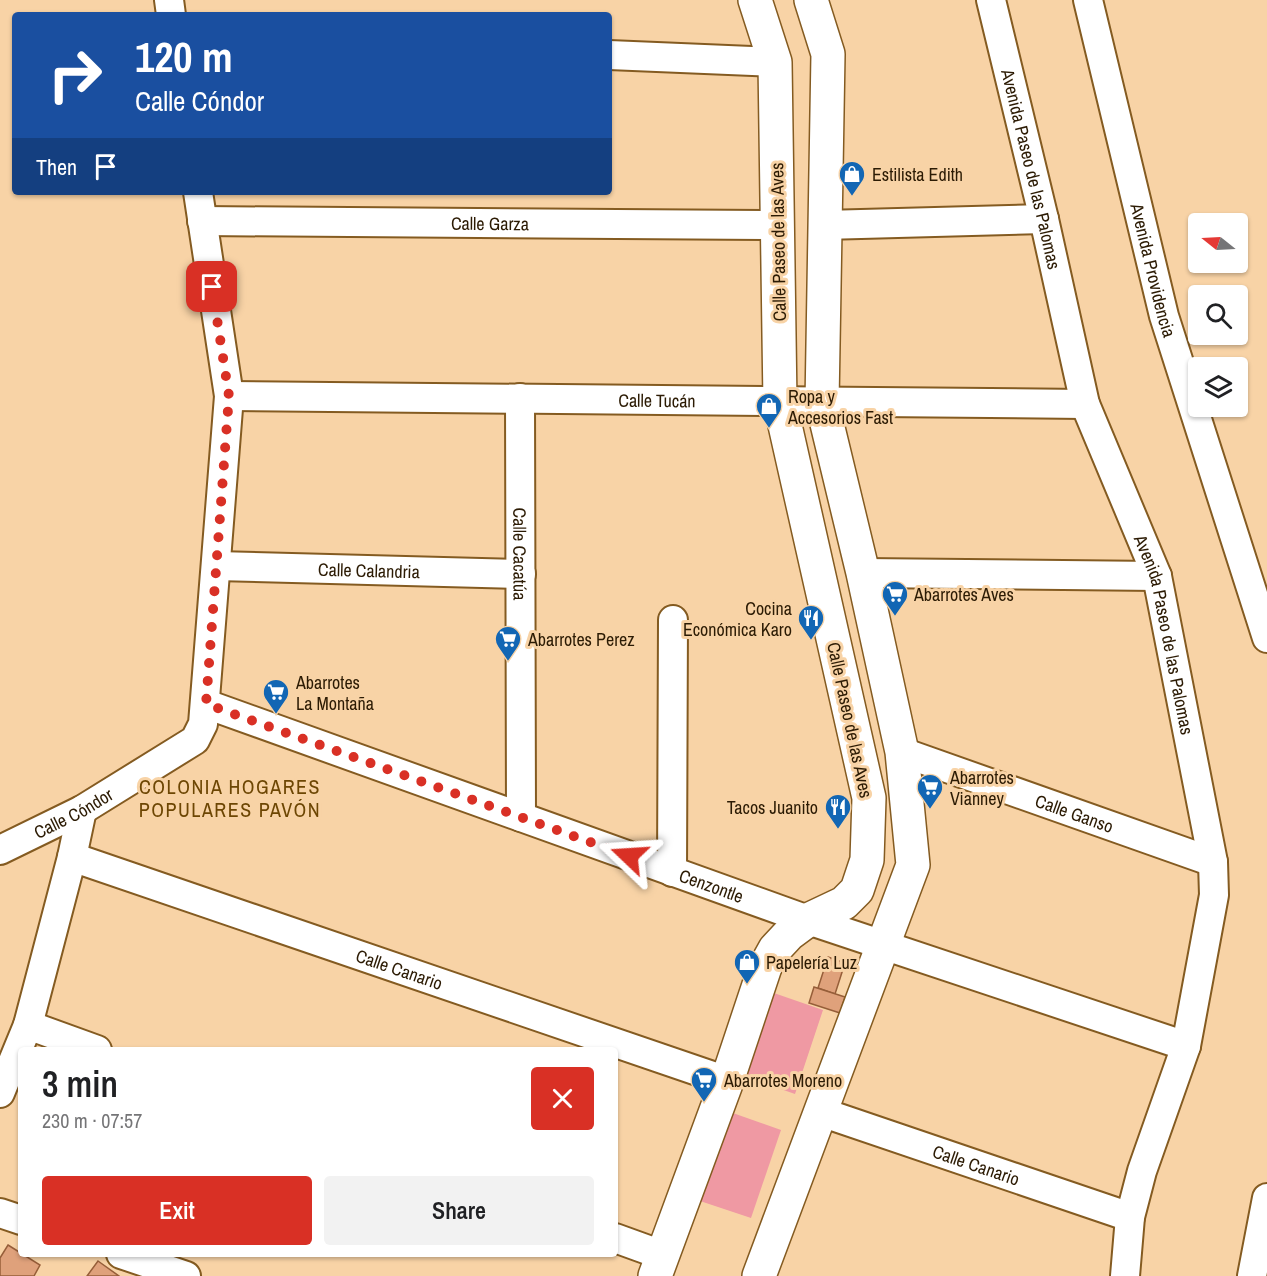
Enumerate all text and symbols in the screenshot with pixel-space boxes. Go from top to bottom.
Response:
text: 120 m [135,29,233,85]
icon: right [36,36,114,114]
street label: Avenida Paseo de las Palomas [995,66,1067,272]
text: Calle Cóndor [135,83,264,119]
icon: arrive [89,150,122,183]
text: Then [36,152,77,182]
shop icon: Estilista Edith [837,159,867,197]
street label: Calle Paseo de las Aves [764,162,792,322]
place label: Estilista Edith [872,162,963,187]
street label: Avenida Providencia [1125,200,1182,340]
street label: Calle Garza [451,210,529,236]
north arrow [1188,213,1248,273]
map controls [1188,213,1248,417]
pin [186,261,237,312]
icon: arrive [195,270,228,303]
button: search [1188,285,1248,345]
button: layers [1188,357,1248,417]
place label: Ropa y Accesorios Fast [787,384,893,430]
street label: Calle Tucán [618,387,696,413]
shop icon: Ropa y Accesorios Fast [754,391,784,429]
street label: Calle Cacatúa [508,508,533,600]
street label: Avenida Paseo de las Palomas [1128,530,1200,737]
street label: Calle Calandria [318,556,420,584]
supermarket icon: Abarrotes Aves [880,579,910,617]
place label: Abarrotes Aves [913,582,1014,607]
place label: Cocina Económica Karo [683,596,792,642]
restaurant icon: Cocina Económica Karo [796,603,826,641]
supermarket icon: Abarrotes Perez [493,624,523,662]
place label: Abarrotes Perez [527,627,635,652]
street label: Calle Paseo de las Aves [821,640,879,800]
place label: Abarrotes La Montaña [295,670,374,716]
supermarket icon: Abarrotes La Montaña [261,677,291,715]
place label: Abarrotes Vianney [949,765,1014,811]
supermarket icon: Abarrotes Vianney [915,772,945,810]
district label: COLONIA HOGARES POPULARES PAVÓN [139,773,321,823]
street label: Calle Cóndor [29,781,117,844]
street label: Calle Ganso [1032,788,1117,838]
restaurant icon: Tacos Juanito [823,792,853,830]
place label: Tacos Juanito [727,795,818,820]
position arrow [597,824,661,888]
street label: Cenzontle [676,862,747,908]
street label: Calle Canario [353,943,446,995]
shop icon: Papelería Luz [732,947,762,985]
place label: Papelería Luz [766,950,857,975]
text: 3 min [42,1060,118,1108]
supermarket icon: Abarrotes Moreno [689,1065,719,1103]
button: close [531,1067,594,1130]
place label: Abarrotes Moreno [723,1068,842,1093]
text: 230 m · 07:57 [42,1107,142,1134]
street label: Calle Canario [929,1138,1023,1191]
button: Exit [42,1176,312,1245]
button: Share [324,1176,594,1245]

